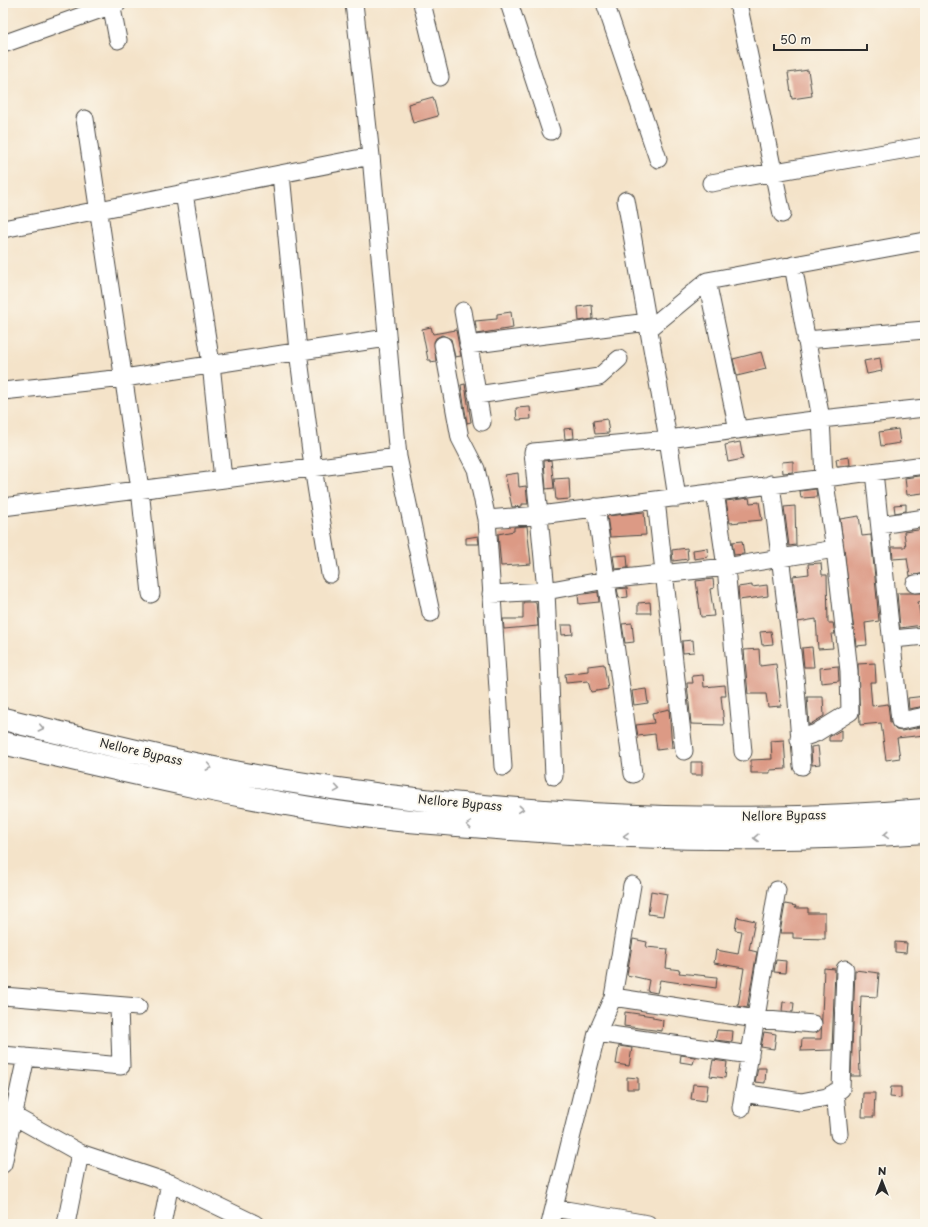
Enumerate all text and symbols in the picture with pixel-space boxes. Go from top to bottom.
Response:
scale bar [774,26,867,52]
text: 50 m [780,30,811,48]
one-way arrow [37,723,44,732]
street label: Nellore Bypass [98,733,185,769]
one-way arrow [205,762,212,770]
one-way arrow [333,784,340,793]
street label: Nellore Bypass [417,789,503,815]
one-way arrow [518,804,525,813]
street label: Nellore Bypass [742,805,827,825]
one-way arrow [466,821,472,830]
one-way arrow [883,830,889,839]
one-way arrow [623,832,629,840]
one-way arrow [753,834,759,842]
north arrow [862,1161,902,1201]
text: N [878,1162,887,1179]

